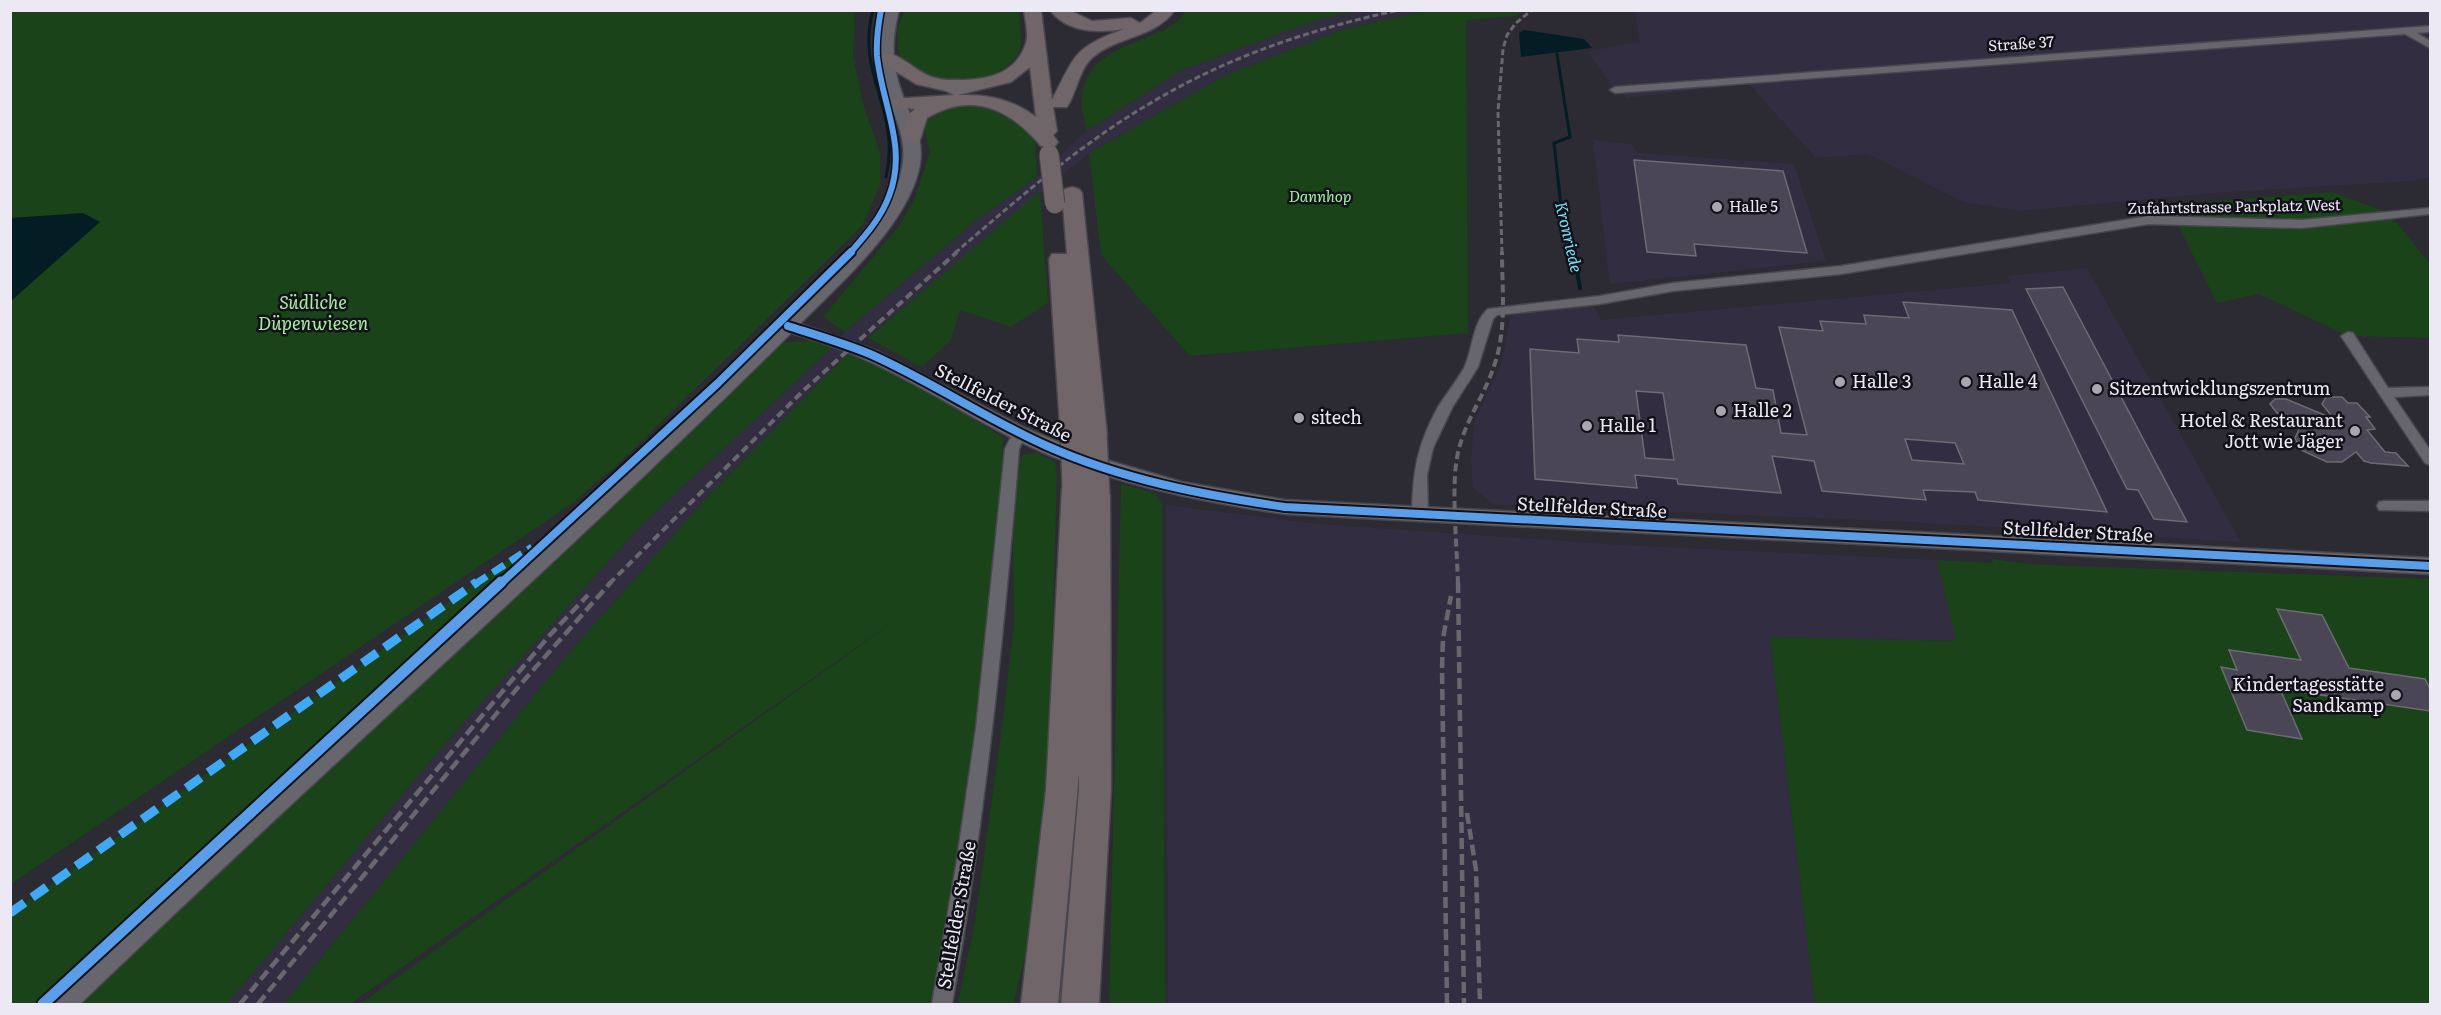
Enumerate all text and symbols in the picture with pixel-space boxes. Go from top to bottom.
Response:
street label: Straße 37 [1987,29,2055,56]
park label: Dannhop [1289,184,1351,207]
street label: Zufahrtstrasse Parkplatz West [2127,192,2341,219]
place label: Halle 5 [1729,194,1778,217]
water label: Kronriede [1550,199,1590,275]
marker: Halle 5 [1710,200,1724,214]
park label: Südliche Düpenwiesen [258,288,368,336]
street label: Stellfelder Straße [931,356,1077,448]
place label: Halle 3 [1852,367,1911,394]
place label: Halle 4 [1978,367,2038,394]
place label: Sitzentwicklungszentrum [2109,374,2330,401]
marker: Halle 3 [1833,375,1847,389]
marker: Halle 4 [1959,375,1973,389]
marker: Sitzentwicklungszentrum [2090,382,2104,396]
place label: Halle 2 [1733,396,1792,423]
place label: sitech [1311,403,1362,430]
marker: Halle 2 [1714,404,1728,418]
place label: Hotel & Restaurant Jott wie Jäger [2180,406,2344,454]
marker: sitech [1292,411,1306,425]
place label: Halle 1 [1599,411,1656,438]
marker: Halle 1 [1580,419,1594,433]
marker: Hotel & Restaurant Jott wie Jäger [2348,424,2362,438]
street label: Stellfelder Straße [1516,489,1668,524]
street label: Stellfelder Straße [2002,513,2154,548]
place label: Kindertagesstätte Sandkamp [2232,670,2384,718]
marker: Kindertagesstätte Sandkamp [2389,688,2403,702]
street label: Stellfelder Straße [929,839,982,991]

